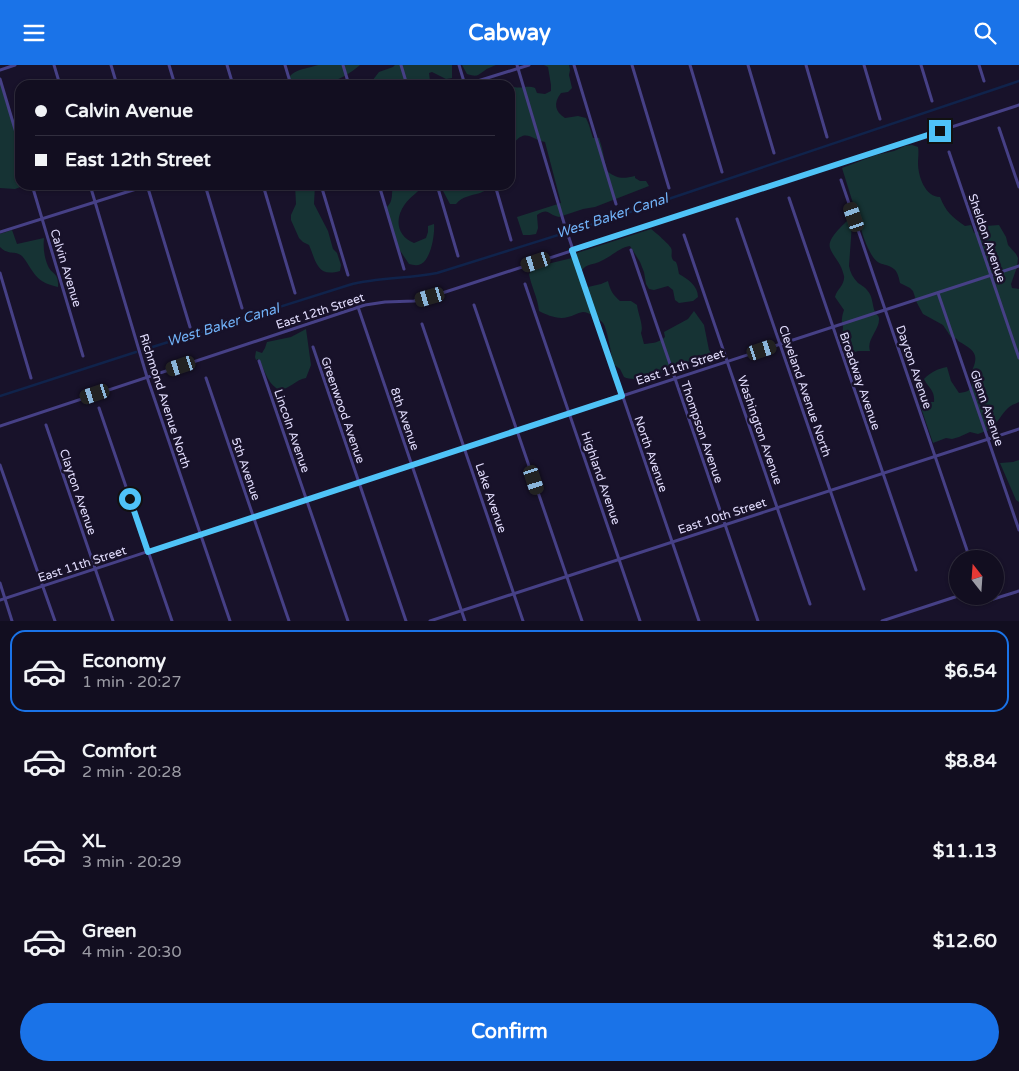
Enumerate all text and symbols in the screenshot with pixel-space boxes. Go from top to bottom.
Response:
icon: menu [20,19,48,47]
icon: search [971,19,999,47]
text: Cabway [468,20,551,46]
text: Calvin Avenue [65,100,193,122]
route end [929,120,951,142]
text: East 12th Street [65,149,211,171]
water label: West Baker Canal [554,189,672,242]
street label: Sheldon Avenue [965,192,1009,284]
car [842,200,865,234]
street label: Calvin Avenue [47,227,85,309]
car [519,250,552,274]
car [413,286,446,308]
street label: East 12th Street [274,290,366,332]
water label: West Baker Canal [165,299,283,350]
street label: Cleveland Avenue North [776,323,834,459]
street label: Dayton Avenue [893,323,935,411]
street label: Broadway Avenue [837,330,883,432]
street label: Richmond Avenue North [137,332,193,470]
car [745,338,778,362]
street label: East 11th Street [634,346,726,388]
car [164,354,197,378]
street label: Greenwood Avenue [318,355,368,465]
street label: Glenn Avenue [967,368,1007,448]
street label: Washington Avenue [735,374,785,487]
street label: Thompson Avenue [678,379,726,485]
car [78,382,111,406]
street label: 8th Avenue [388,386,422,452]
street label: Lincoln Avenue [271,387,313,475]
street label: North Avenue [631,414,671,494]
street label: Highland Avenue [579,430,624,527]
street label: 5th Avenue [229,436,263,502]
street label: Clayton Avenue [57,447,99,537]
street label: Lake Avenue [473,461,510,535]
car [522,463,545,497]
route start [119,488,141,510]
street label: East 10th Street [676,495,768,537]
street label: East 11th Street [36,543,128,585]
north arrow [949,550,1004,605]
map controls [949,550,1004,605]
icon: car [22,649,67,694]
text: Economy [82,650,166,672]
text: $6.54 [945,660,997,682]
text: 1 min · 20:27 [82,672,181,692]
icon: car [22,739,67,784]
text: Comfort [82,740,156,762]
text: $8.84 [945,750,997,772]
text: 2 min · 20:28 [82,762,181,782]
icon: car [22,829,67,874]
text: XL [82,830,106,852]
text: $11.13 [933,840,997,862]
text: 3 min · 20:29 [82,852,181,872]
icon: car [22,919,67,964]
text: Green [82,920,136,942]
text: $12.60 [933,930,997,952]
text: 4 min · 20:30 [82,942,181,962]
button: Confirm [20,1003,999,1061]

